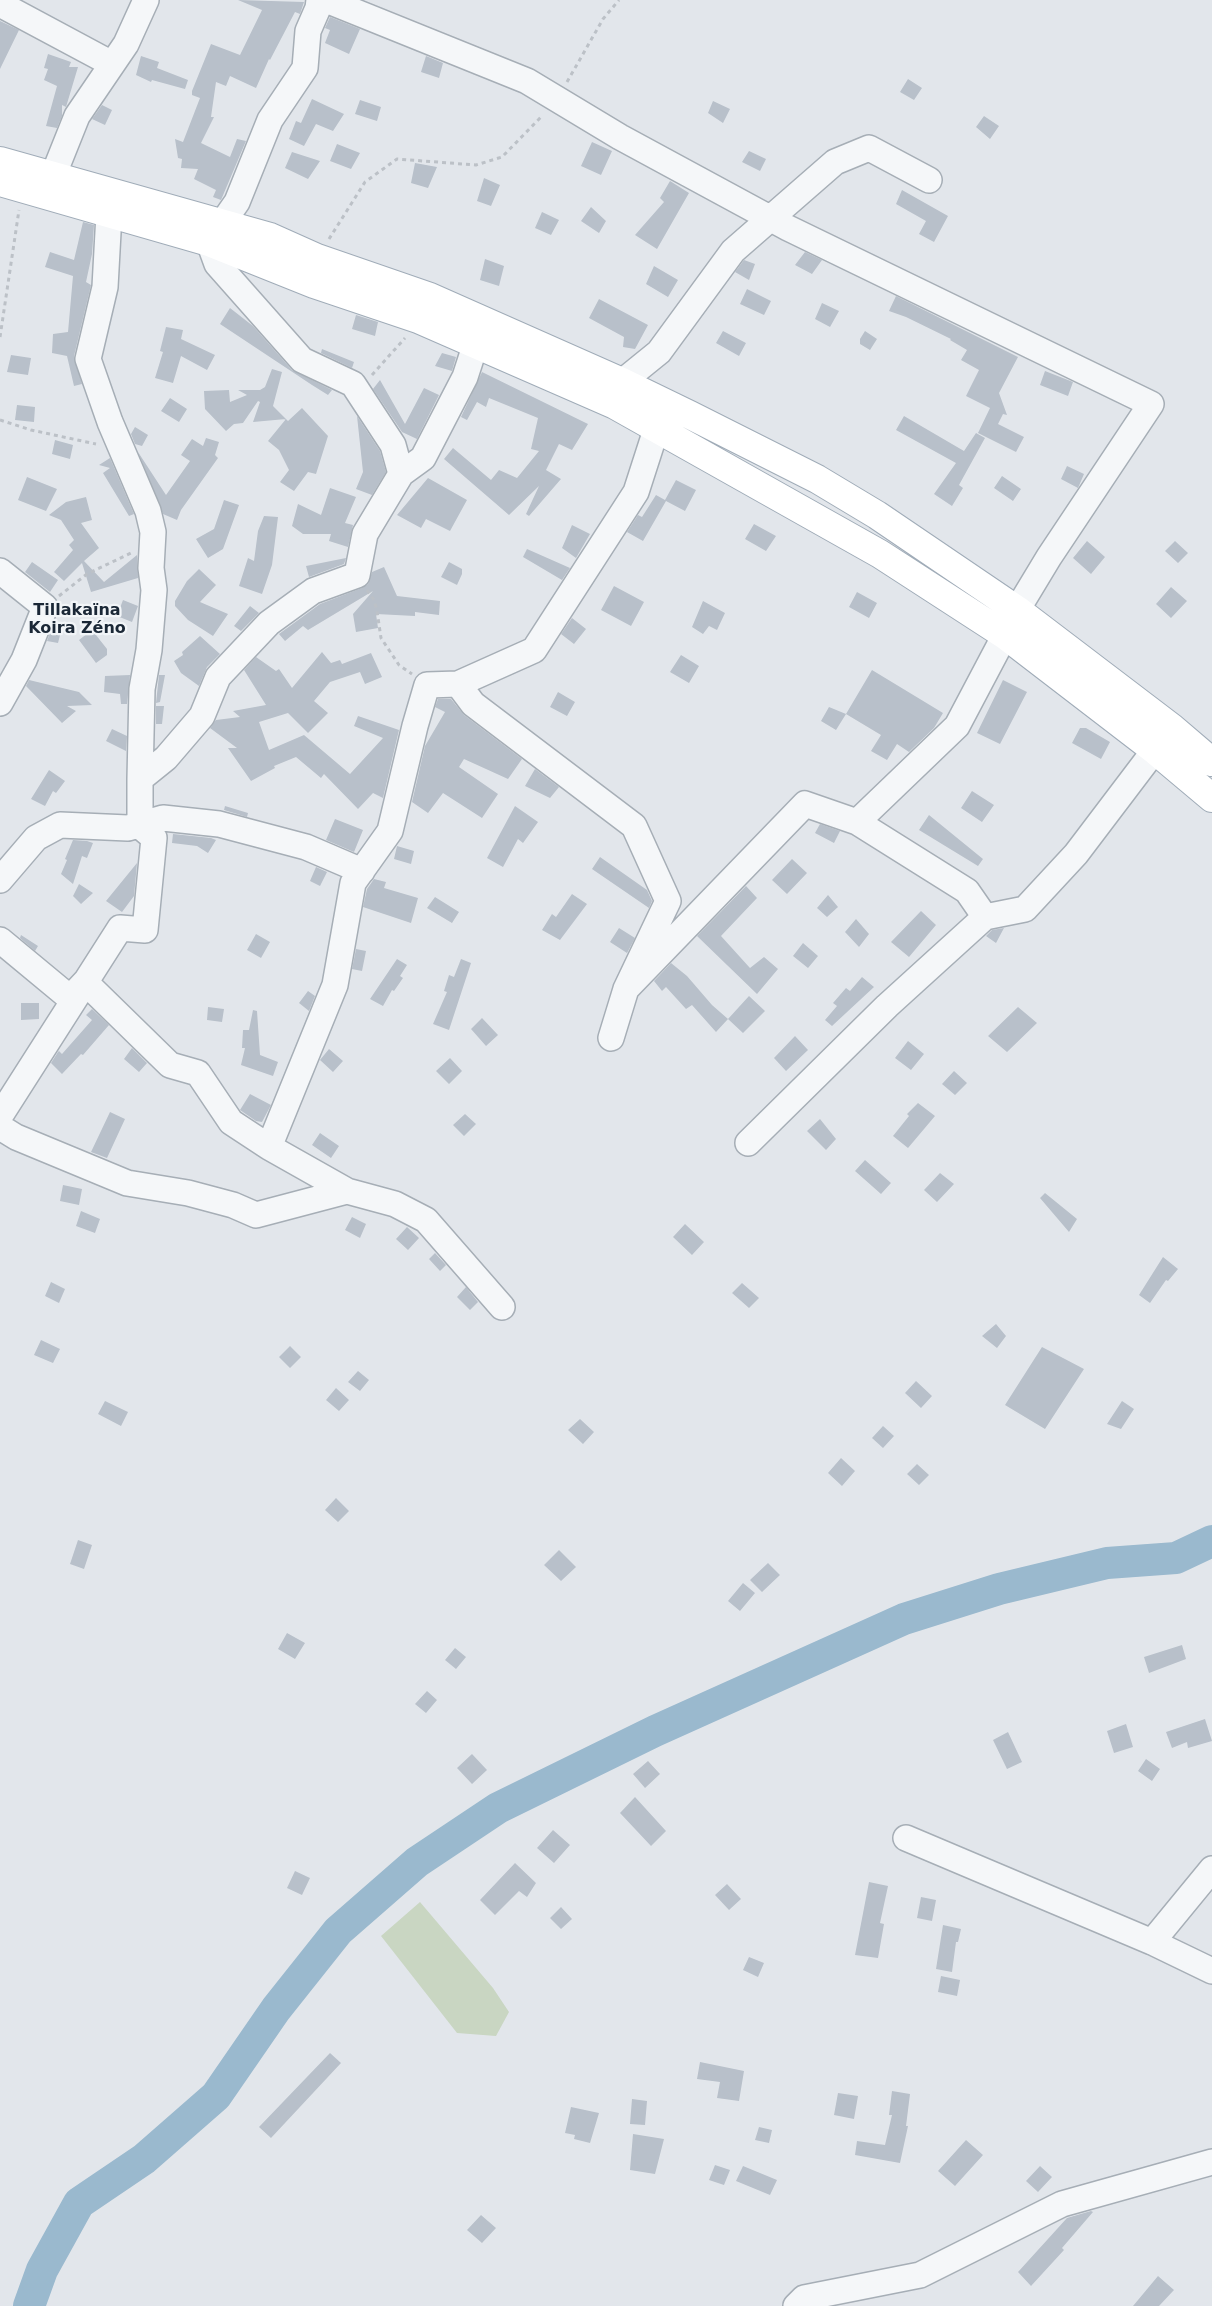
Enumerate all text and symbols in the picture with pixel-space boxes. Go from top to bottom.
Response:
district label: Tillakaïna Koira Zéno [28,601,126,639]

